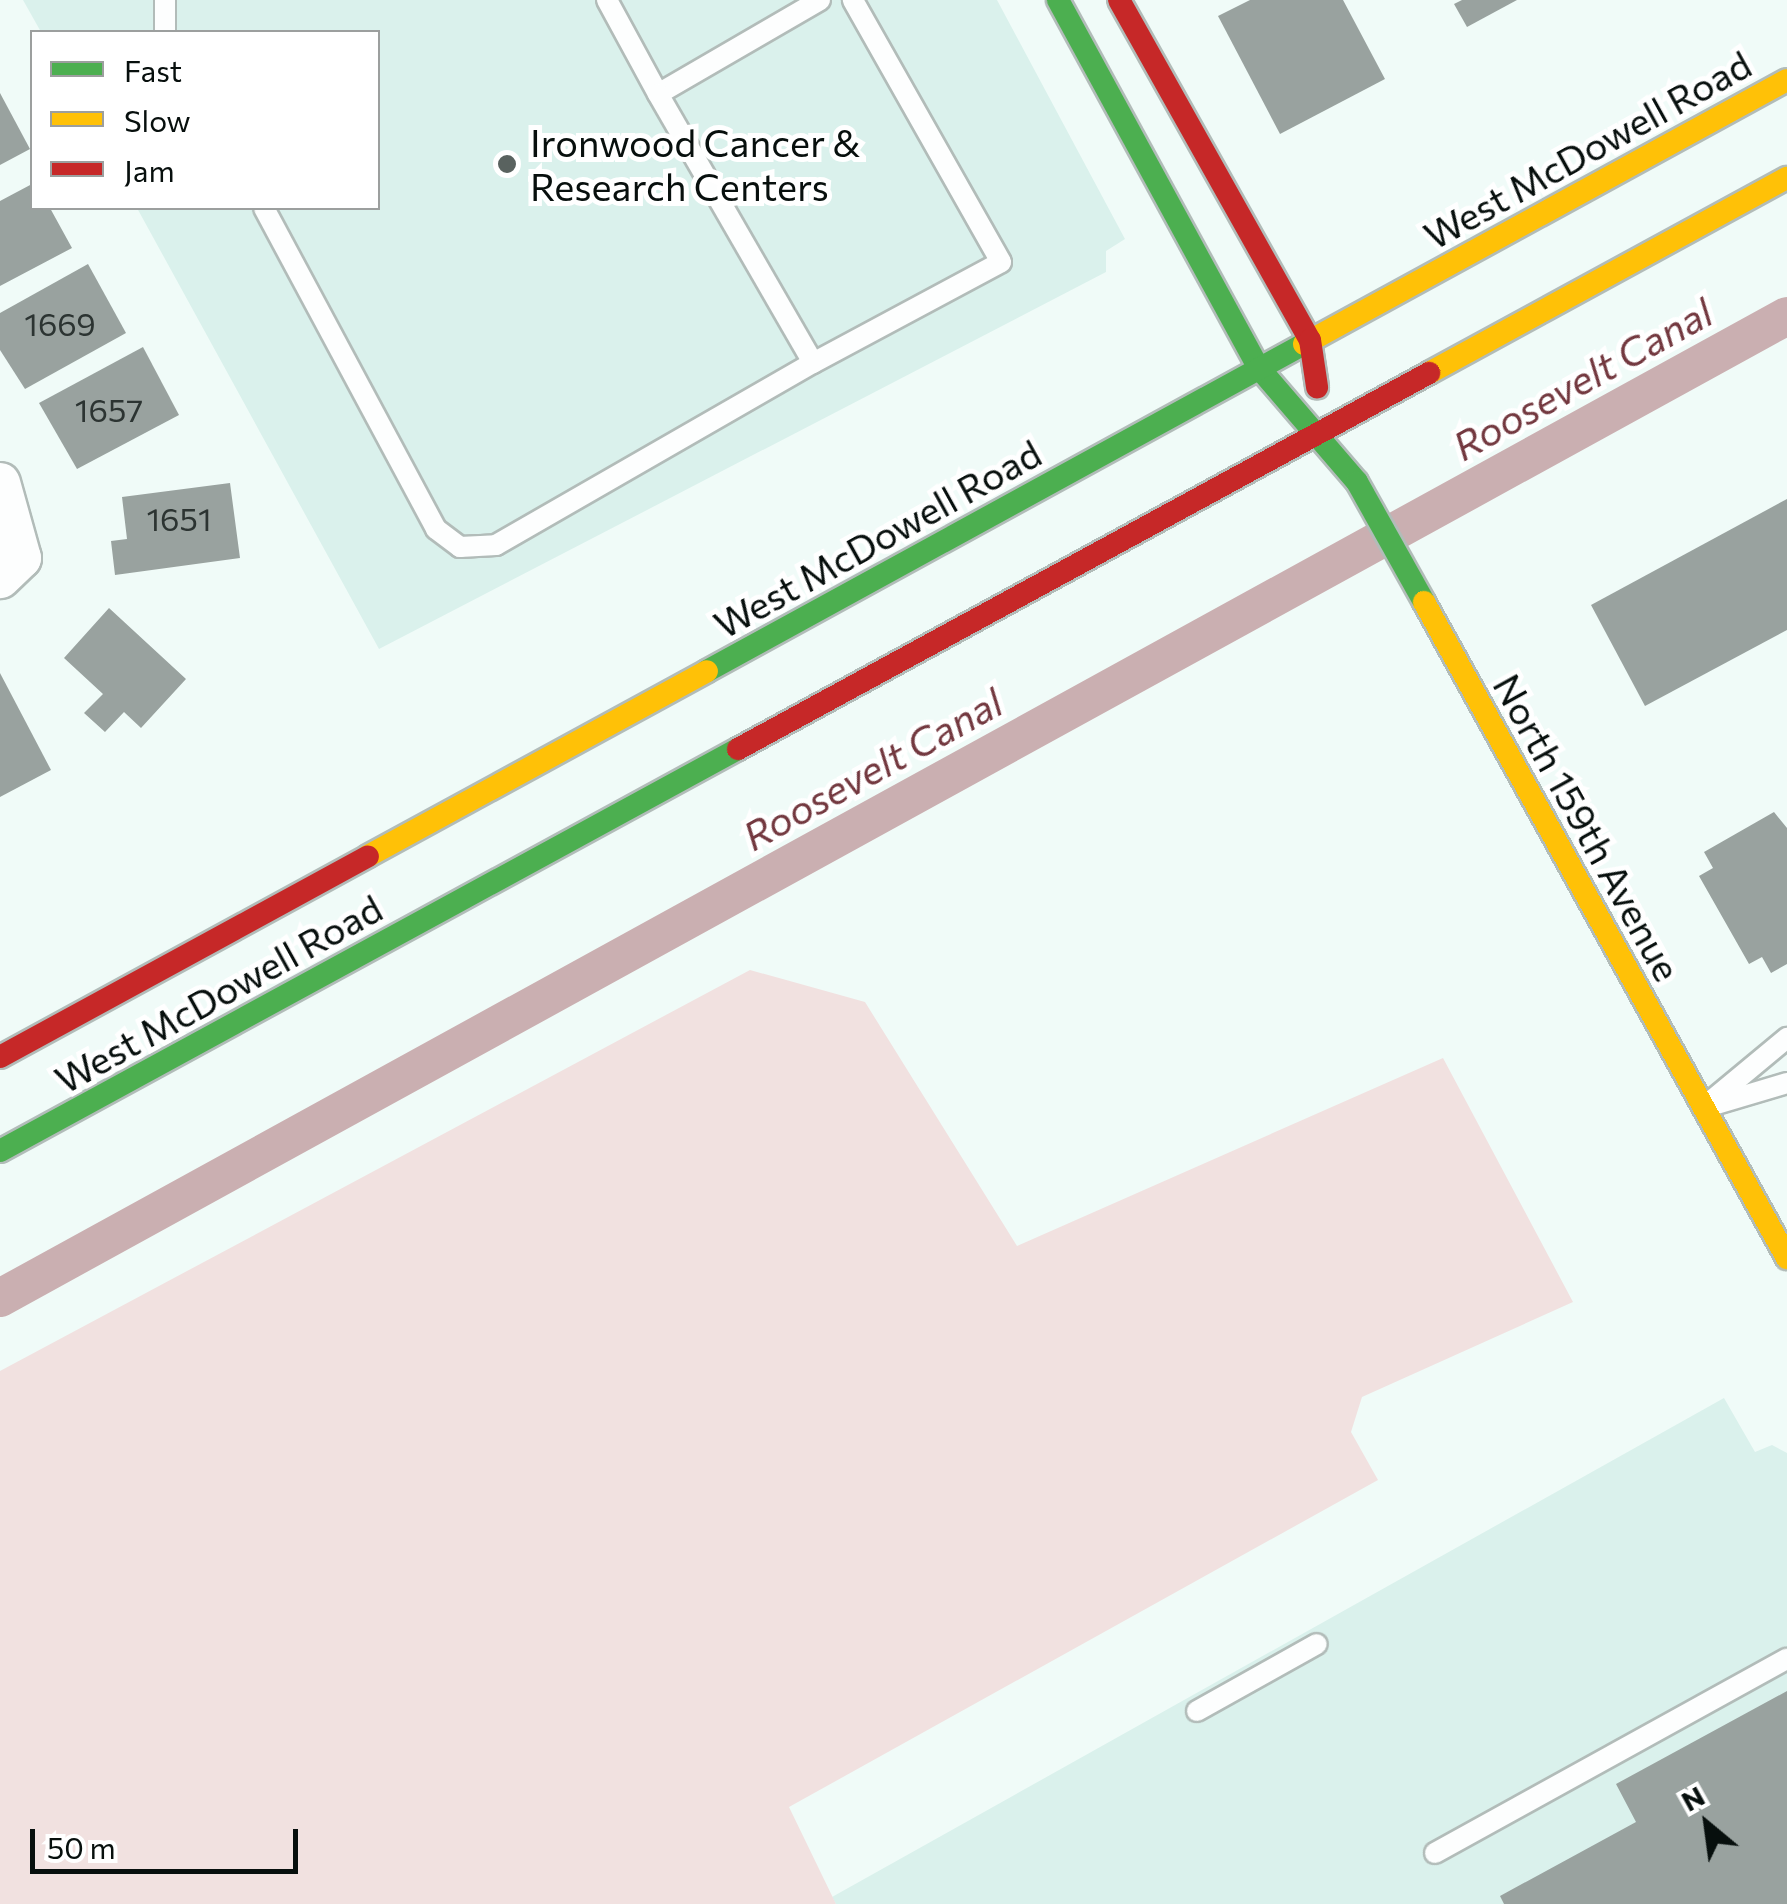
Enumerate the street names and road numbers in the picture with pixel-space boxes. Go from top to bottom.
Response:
street label: West McDowell Road [1416,40,1758,258]
street label: West McDowell Road [706,429,1048,647]
street label: North 159th Avenue [1485,666,1691,988]
street label: West McDowell Road [47,884,389,1102]

